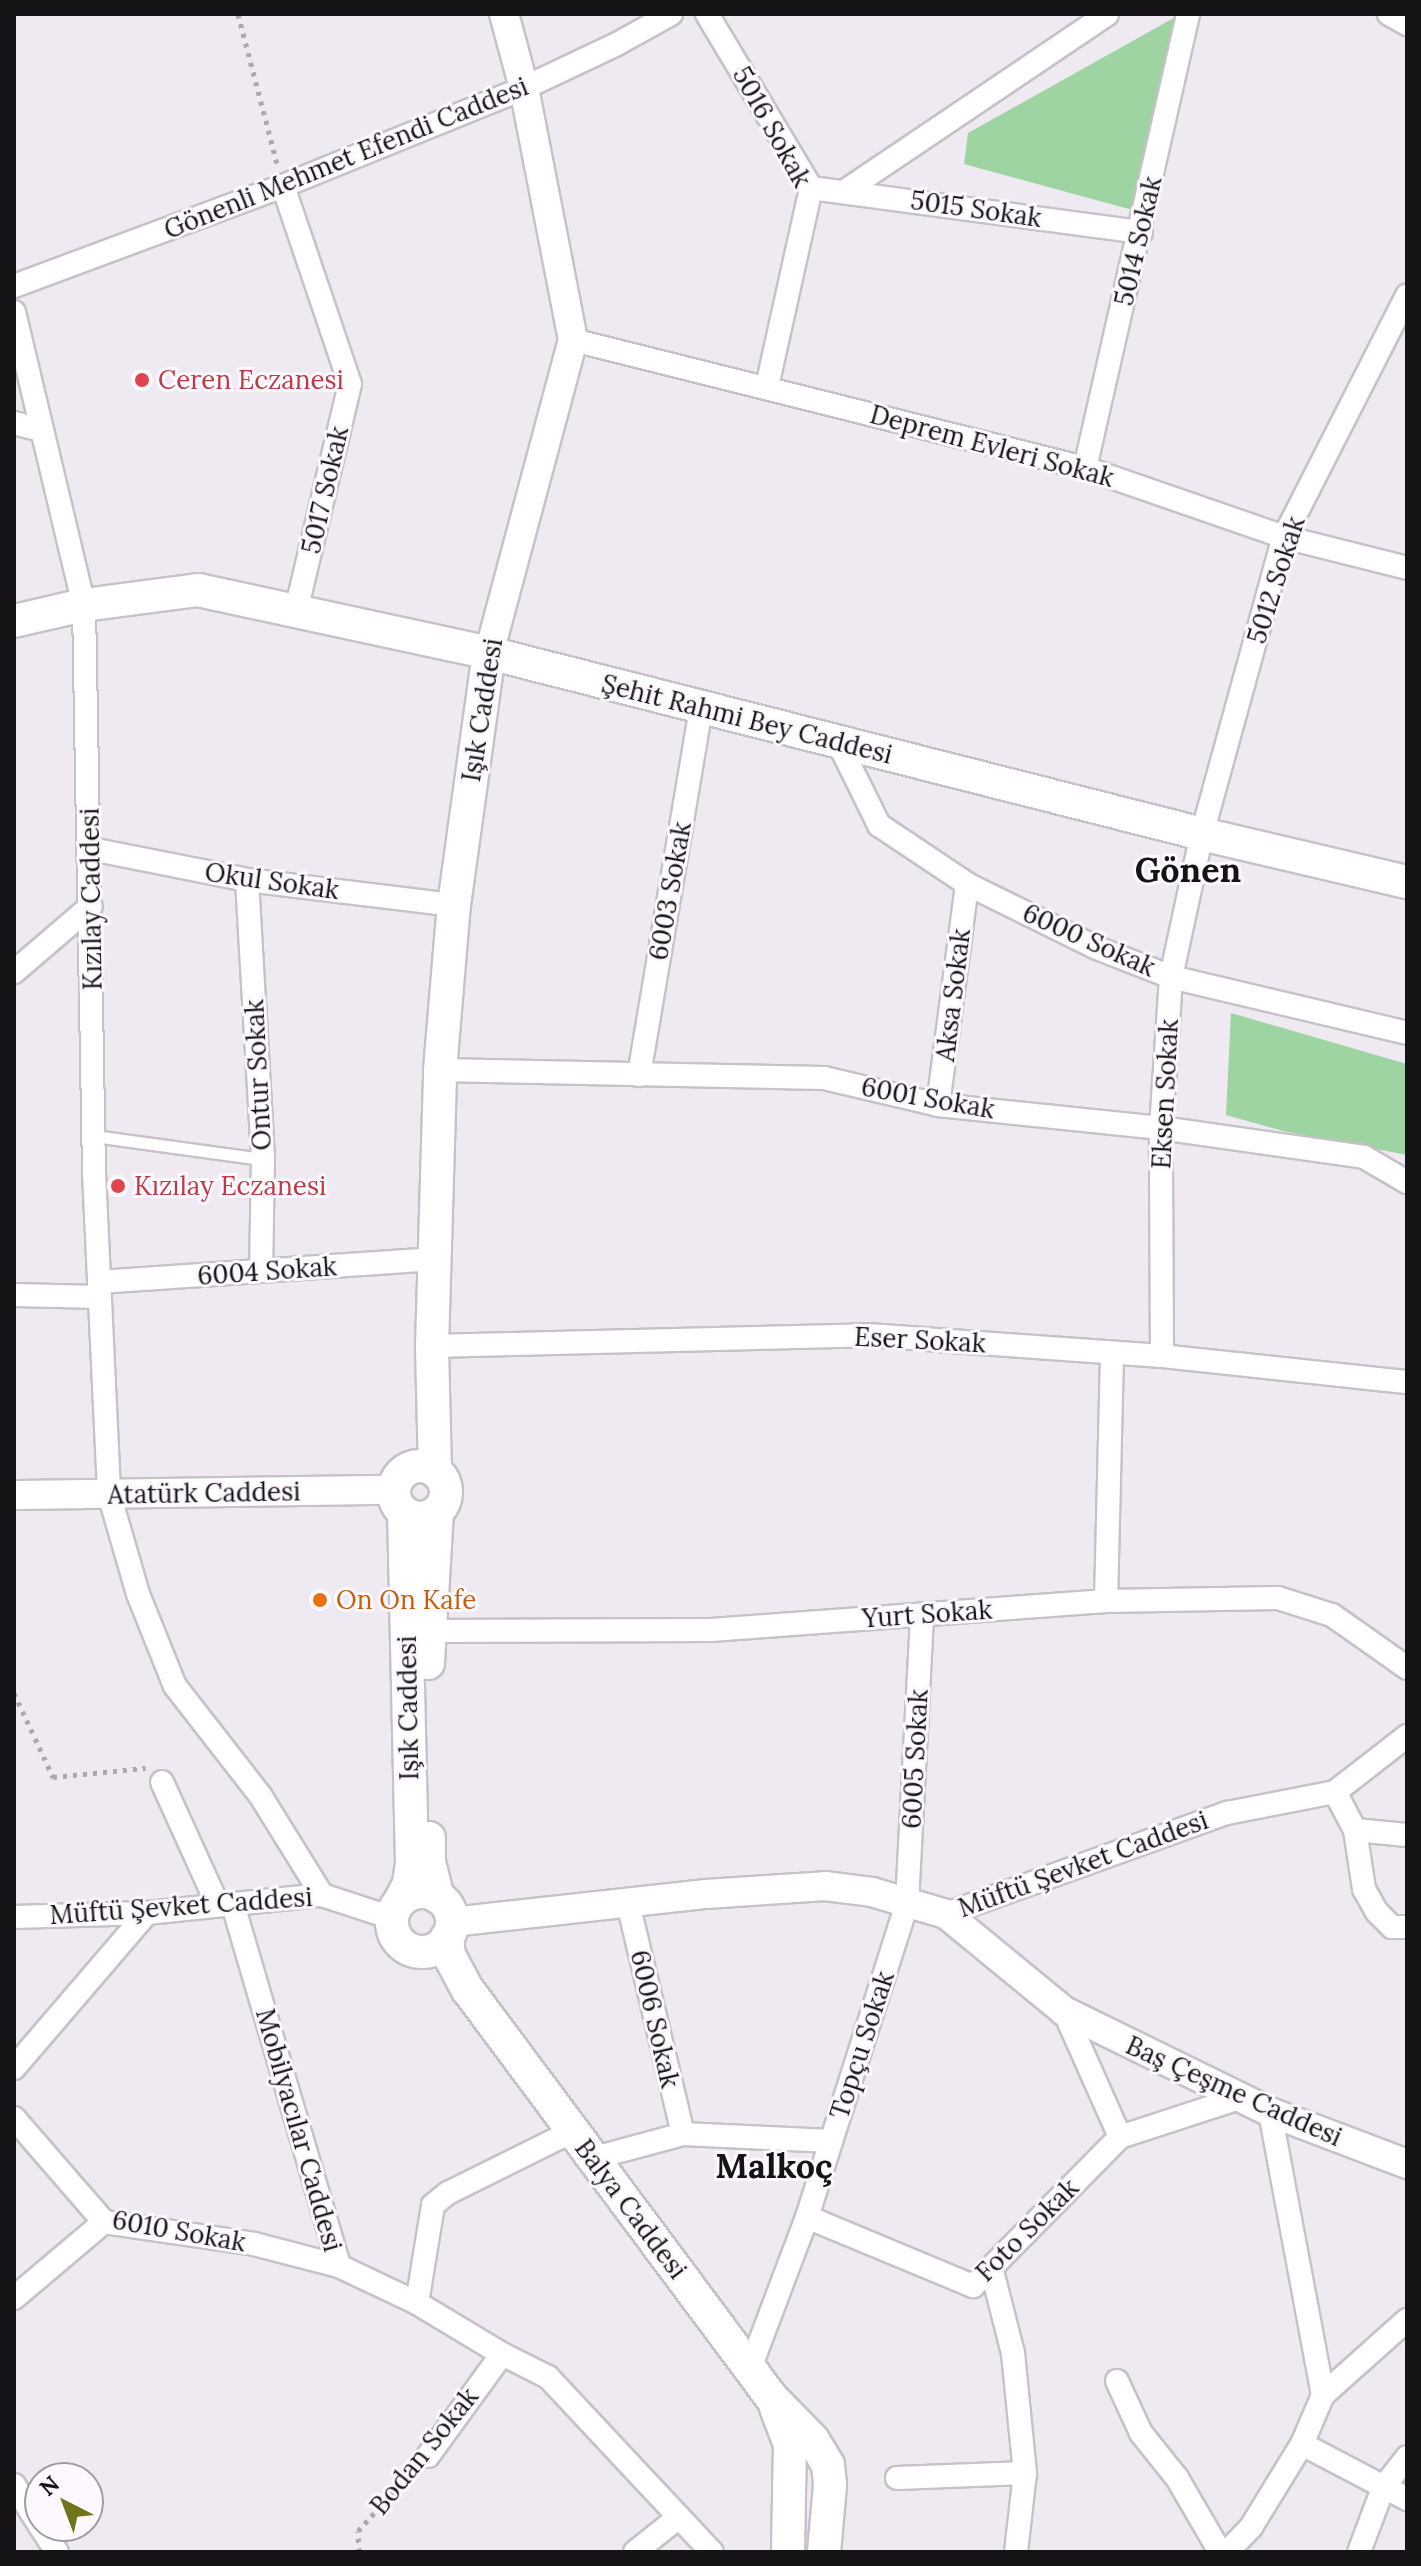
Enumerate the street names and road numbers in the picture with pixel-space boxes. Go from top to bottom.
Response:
street label: 5016 Sokak [726,61,818,193]
street label: Gönenli Mehmet Efendi Caddesi [159,71,533,245]
street label: 5014 Sokak [1108,173,1168,309]
street label: 5015 Sokak [908,184,1044,234]
street label: Deprem Evleri Sokak [867,398,1117,494]
street label: 5017 Sokak [295,423,355,557]
street label: 5012 Sokak [1241,512,1311,648]
street label: Işık Caddesi [455,636,509,784]
street label: Şehit Rahmi Bey Caddesi [598,668,896,770]
street label: Kızılay Caddesi [74,807,108,991]
street label: 6003 Sokak [642,819,698,963]
street label: Okul Sokak [203,856,341,906]
street label: 6000 Sokak [1018,897,1160,983]
street label: Aksa Sokak [929,927,977,1063]
street label: Ontur Sokak [238,999,278,1151]
street label: Eksen Sokak [1145,1018,1185,1170]
street label: 6001 Sokak [859,1071,997,1125]
street label: 6004 Sokak [196,1251,338,1291]
street label: Eser Sokak [853,1321,987,1359]
street label: Atatürk Caddesi [107,1476,301,1510]
street label: Yurt Sokak [861,1594,993,1634]
street label: Işık Caddesi [391,1635,425,1781]
street label: 6005 Sokak [896,1688,934,1830]
street label: Müftü Şevket Caddesi [954,1804,1212,1924]
street label: Müftü Şevket Caddesi [49,1881,313,1931]
street label: 6006 Sokak [624,1947,686,2091]
street label: Topçu Sokak [823,1967,901,2123]
street label: Mobilyacılar Caddesi [249,2005,349,2255]
street label: Baş Çeşme Caddesi [1121,2029,1347,2153]
street label: Balya Caddesi [568,2133,694,2285]
street label: Foto Sokak [969,2172,1085,2288]
street label: 6010 Sokak [110,2204,248,2258]
street label: Bodan Sokak [363,2381,485,2521]

